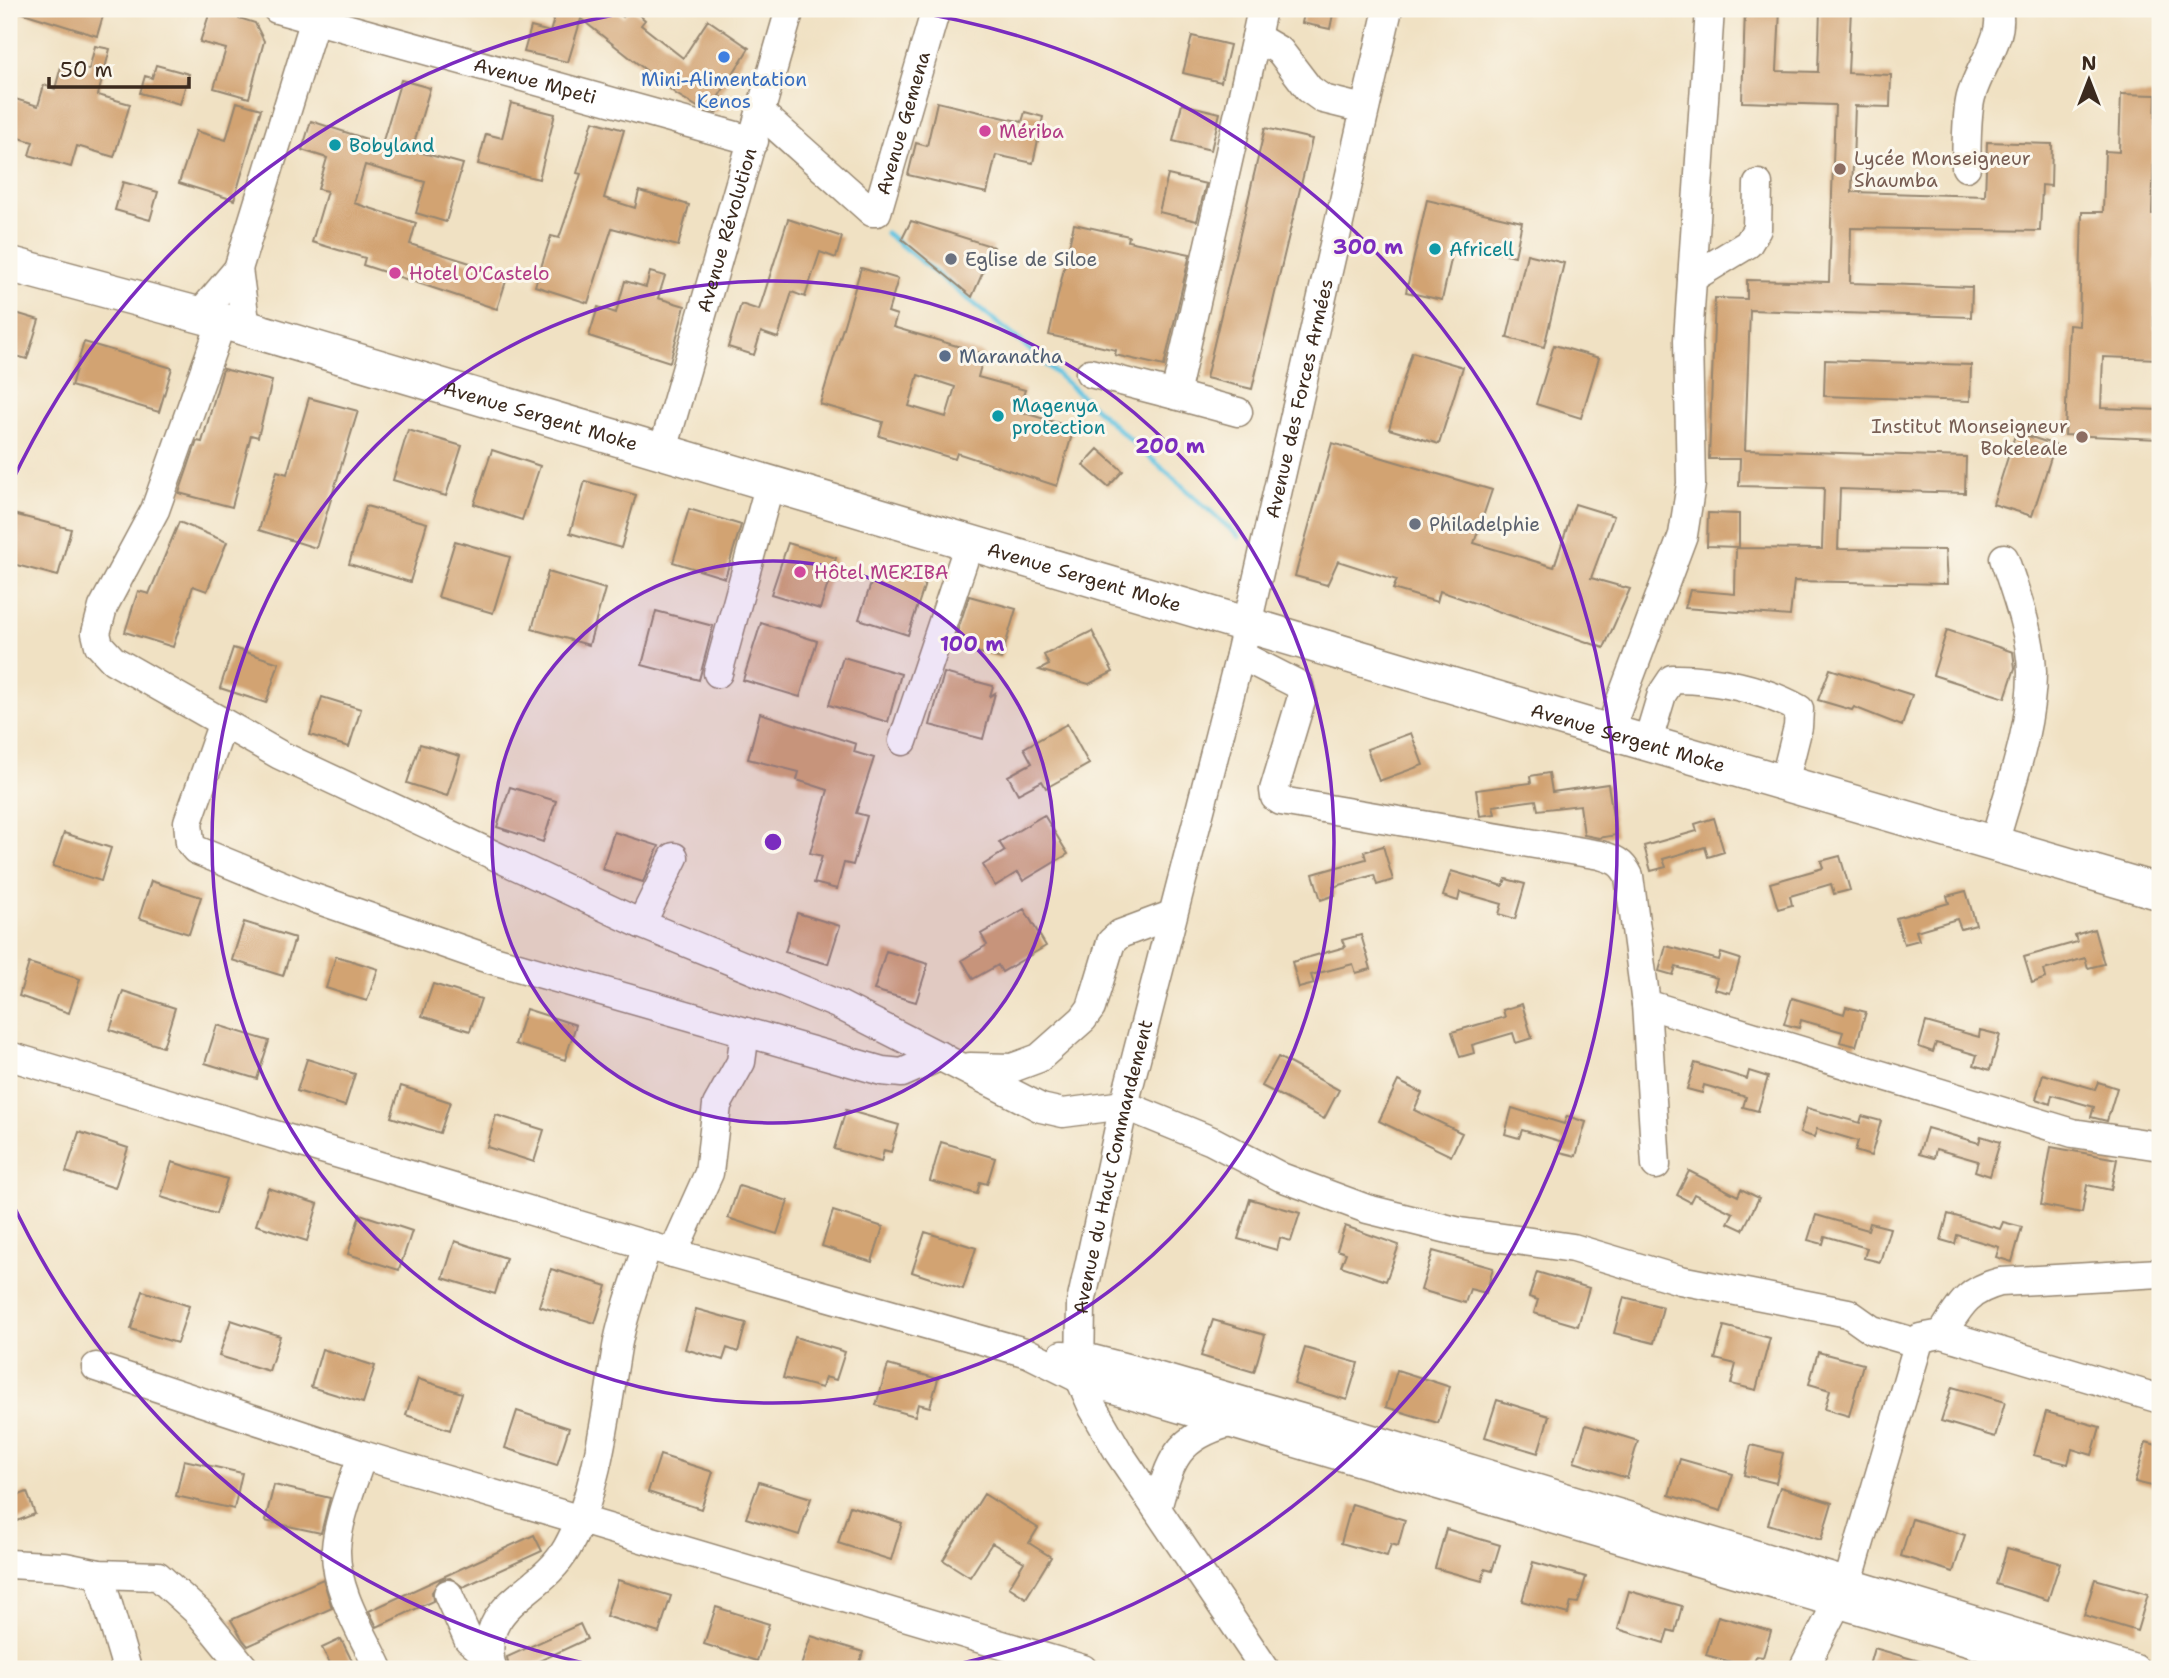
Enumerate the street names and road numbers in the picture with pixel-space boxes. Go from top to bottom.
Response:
street label: Avenue Gemena [871,48,936,198]
street label: Avenue Mpeti [471,52,599,110]
street label: Avenue Révolution [691,145,762,315]
street label: Avenue des Forces Armées [1260,276,1339,521]
street label: Avenue Sergent Moke [441,375,641,457]
street label: Avenue Sergent Moke [984,536,1184,618]
street label: Avenue Sergent Moke [1528,698,1728,778]
street label: Avenue du Haut Commandement [1069,1017,1158,1314]

